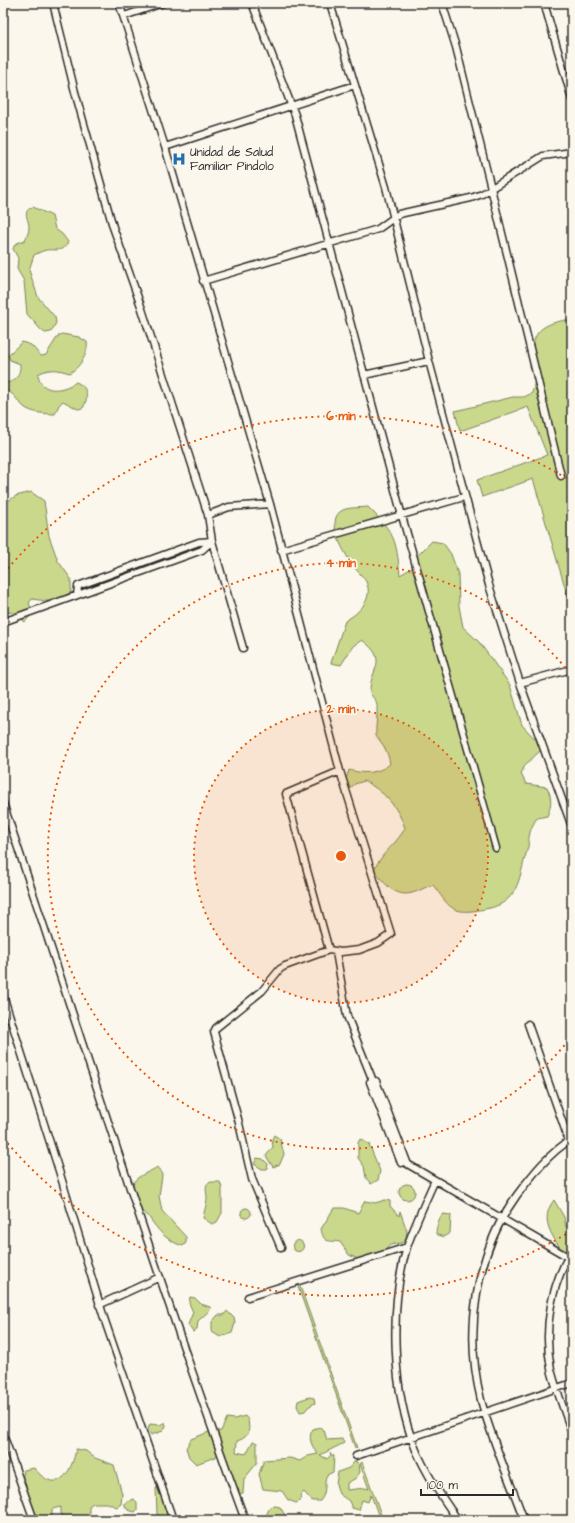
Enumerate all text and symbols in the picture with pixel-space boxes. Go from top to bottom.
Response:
place label: Unidad de Salud Familiar Pindolo [190,144,274,175]
hospital icon: Unidad de Salud Familiar Pindolo [171,151,187,167]
text: 6 min [326,408,356,425]
text: 4 min [326,555,356,572]
text: 2 min [326,701,355,718]
centre of rings [334,849,348,863]
scale bar [421,1471,513,1497]
text: 100 m [427,1477,458,1494]

